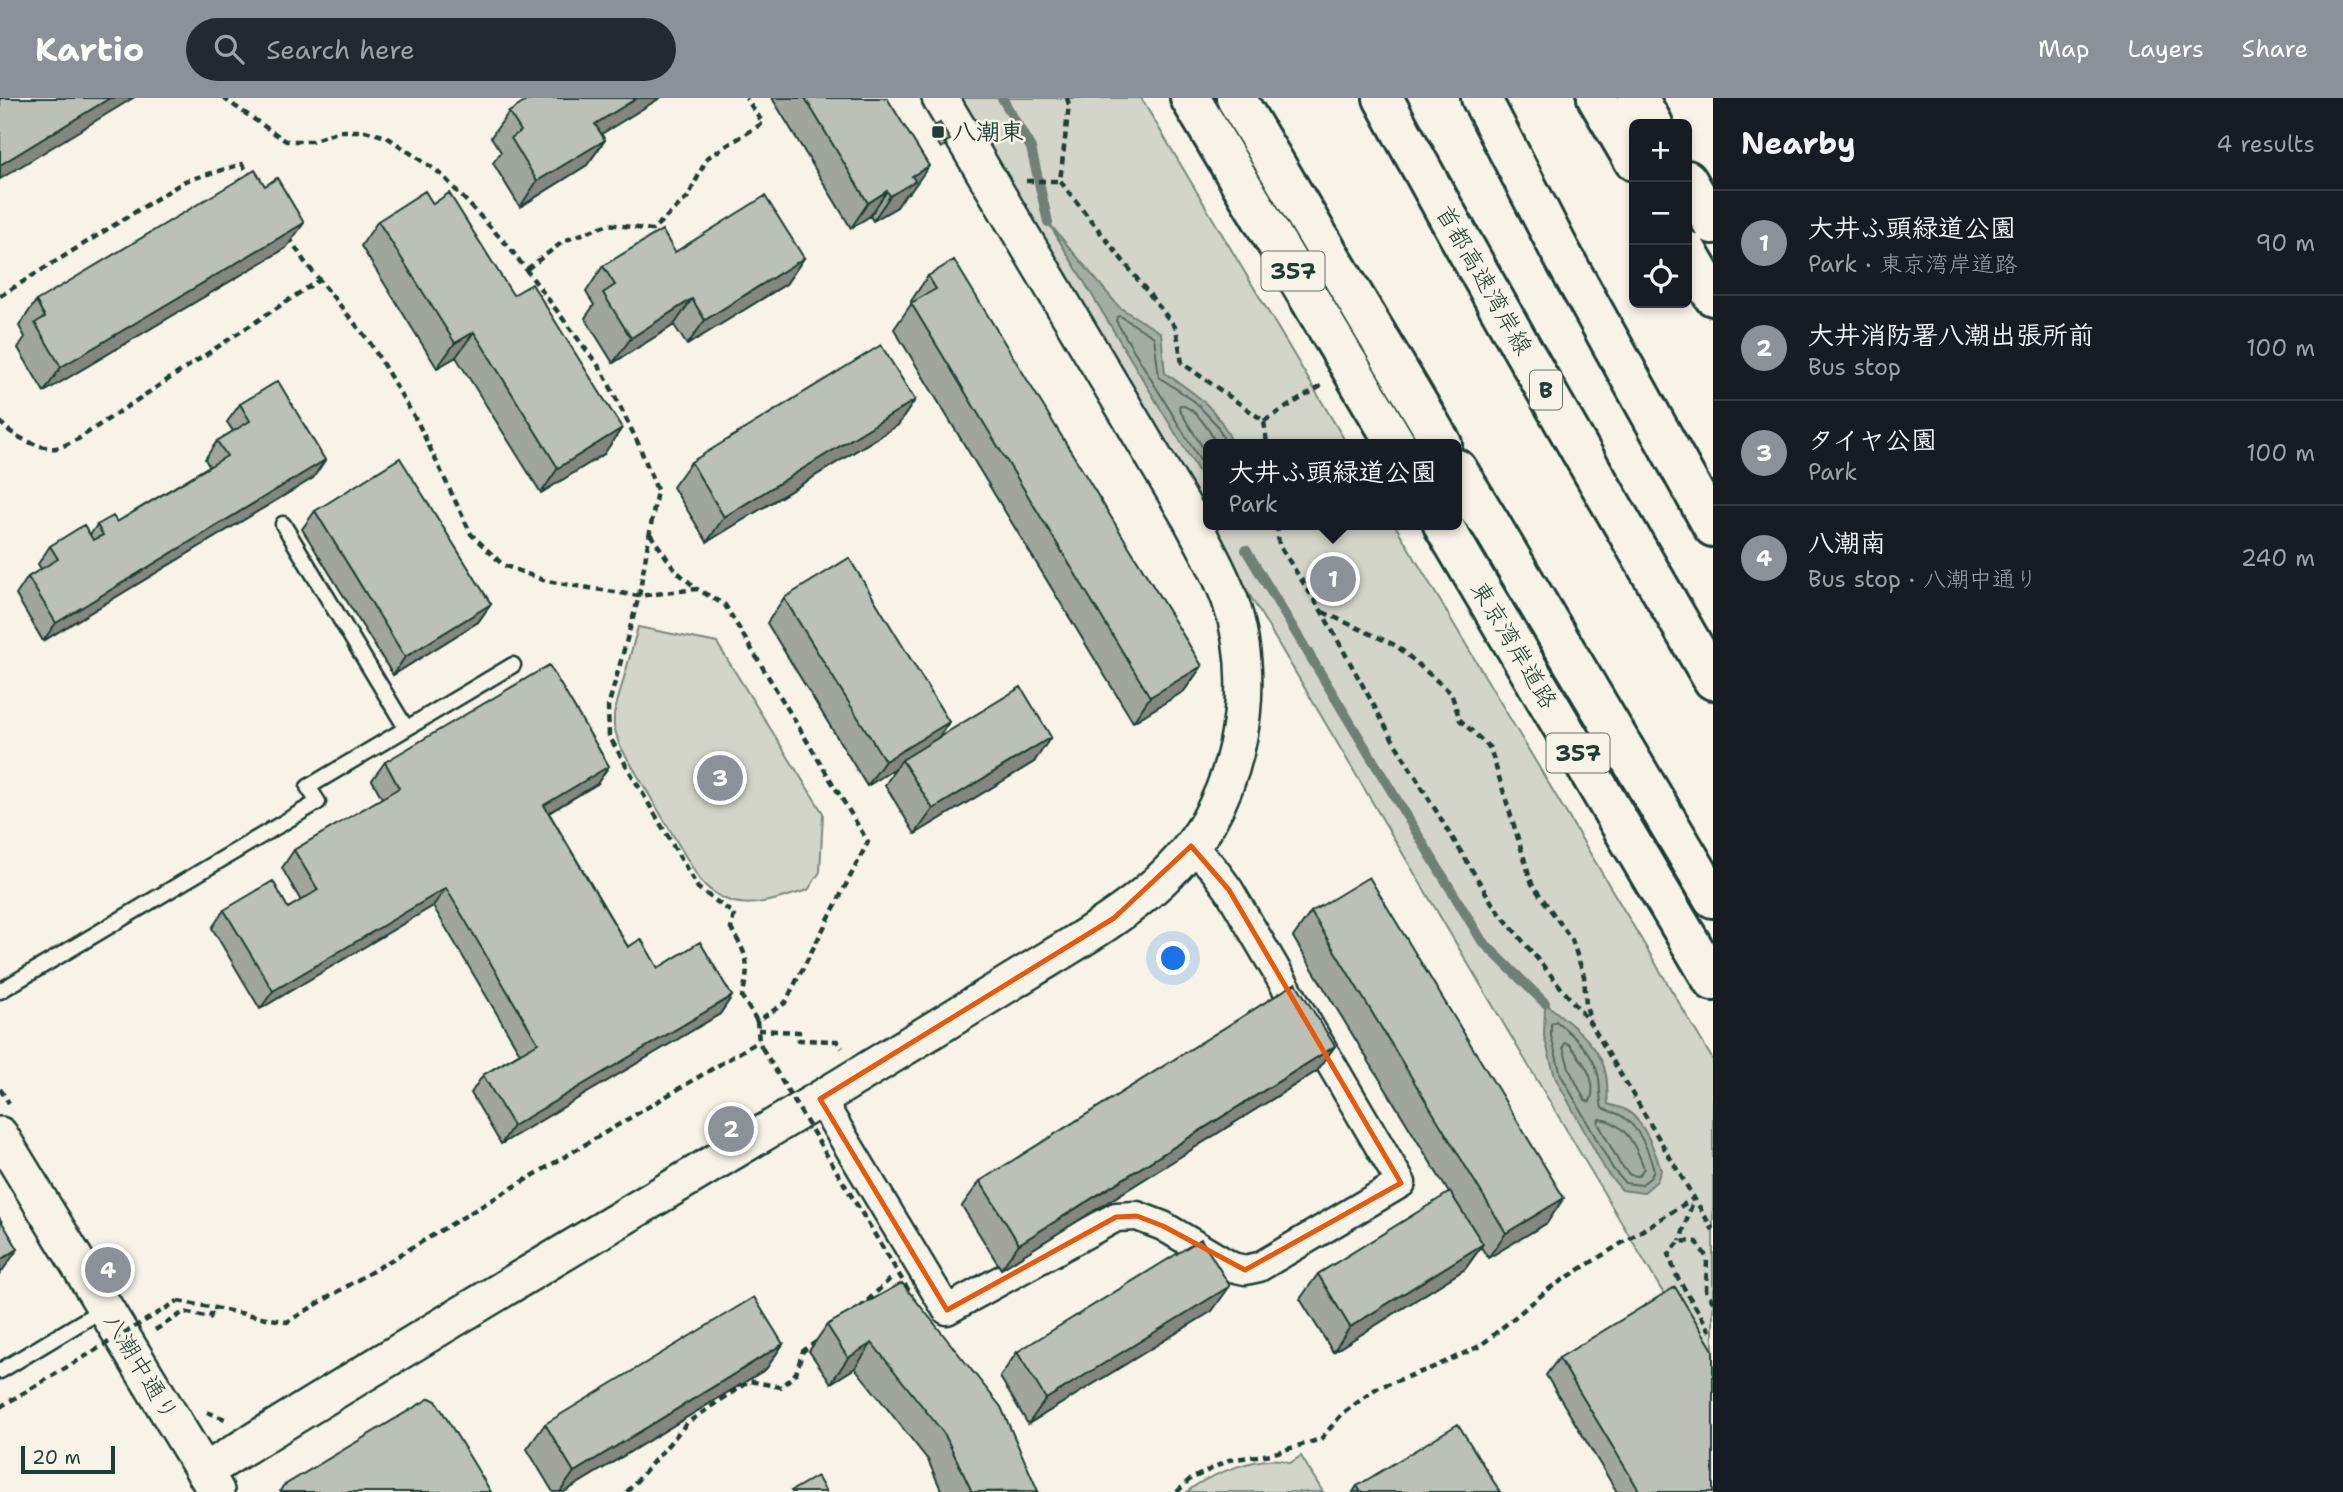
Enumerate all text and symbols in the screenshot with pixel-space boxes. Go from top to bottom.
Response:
search box [186,18,676,81]
text: Kartio [35,27,144,72]
icon: search [210,30,248,68]
text: Search here [266,32,415,67]
text: Map [2038,33,2089,65]
text: Layers [2127,33,2204,65]
text: Share [2242,33,2308,65]
place label: 八潮東 [952,116,1024,148]
map controls [1629,119,1692,308]
button: + [1629,119,1692,182]
text: Nearby [1741,123,1856,164]
marker: 八潮東 [930,124,946,140]
text: 4 results [2216,129,2315,159]
button: − [1629,182,1692,245]
street label: 首都高速湾岸線 [1428,199,1540,361]
text: 大井ふ頭緑道公園 [1808,210,2016,245]
text: 1 [1759,228,1769,258]
text: 90 m [2255,228,2315,258]
button: locate [1629,245,1692,308]
text: Park · 東京湾岸道路 [1808,249,2018,279]
road number: 357 [1262,252,1324,290]
text: 大井消防署八潮出張所前 [1808,317,2094,352]
text: 2 [1756,333,1772,363]
text: 100 m [2246,333,2315,363]
text: Bus stop [1808,352,1901,382]
road number: B [1530,370,1562,410]
text: タイヤ公園 [1808,422,1937,457]
text: 3 [1756,438,1772,468]
text: 100 m [2246,438,2315,468]
popup [1203,439,1462,530]
text: 大井ふ頭緑道公園 [1228,454,1437,489]
text: Park [1808,457,1857,487]
text: Park [1228,489,1278,519]
text: 八潮南 [1808,525,1886,560]
text: 4 [1756,543,1772,573]
text: 240 m [2241,543,2315,573]
pin: 1 [1310,553,1356,605]
text: Bus stop · 八潮中通り [1808,564,2038,594]
street label: 東京湾岸道路 [1463,575,1565,715]
road number: 357 [1546,734,1610,772]
pin: 3 [697,752,743,804]
your location [1156,941,1190,975]
pin: 2 [708,1103,754,1155]
pin: 4 [85,1244,131,1296]
street label: 八潮中通り [96,1307,186,1427]
scale bar [21,1443,116,1475]
text: 20 m [32,1445,81,1470]

